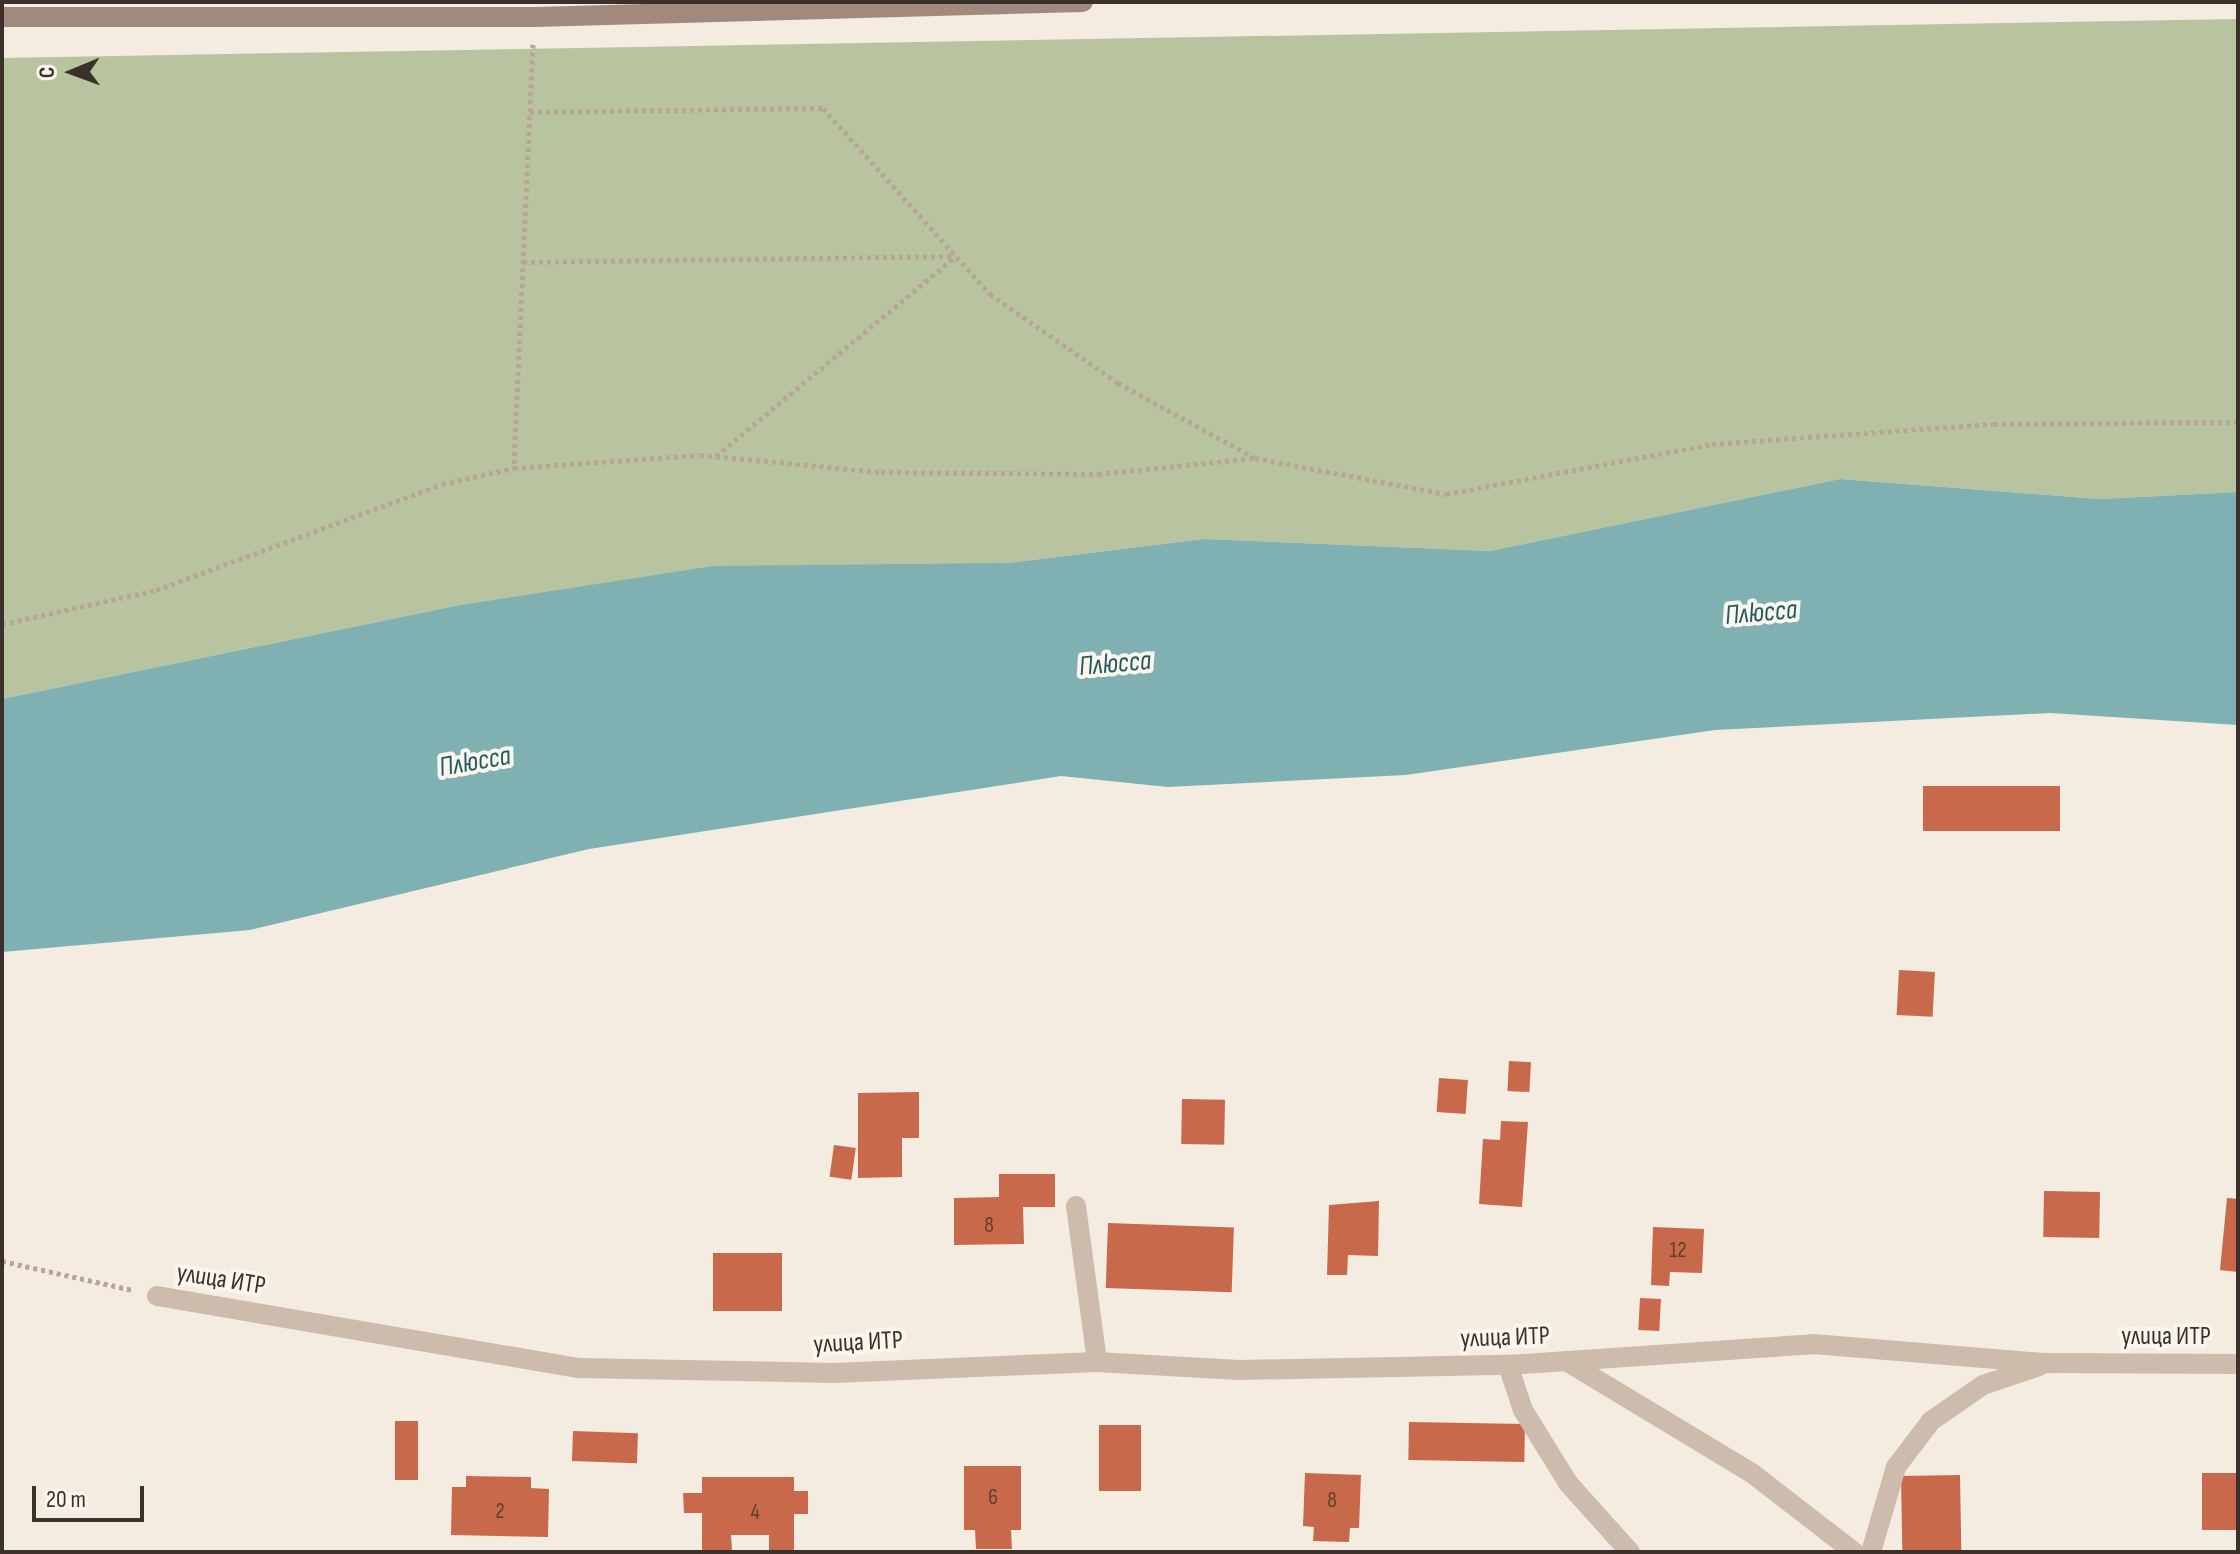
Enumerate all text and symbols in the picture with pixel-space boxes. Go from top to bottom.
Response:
north arrow [32,32,112,112]
text: С [34,67,61,78]
water label: Плюсса [1724,593,1798,633]
water label: Плюсса [1078,644,1152,684]
water label: Плюсса [436,739,514,785]
house number: 8 [984,1213,994,1239]
house number: 12 [1669,1238,1687,1264]
street label: улица ИТР [174,1258,268,1302]
street label: улица ИТР [1460,1321,1550,1355]
street label: улица ИТР [2121,1321,2211,1353]
street label: улица ИТР [812,1325,904,1361]
scale bar [36,1470,148,1520]
text: 20 m [46,1485,86,1514]
house number: 6 [988,1485,998,1511]
house number: 8 [1327,1488,1337,1514]
house number: 2 [495,1499,505,1525]
house number: 4 [750,1500,760,1526]

